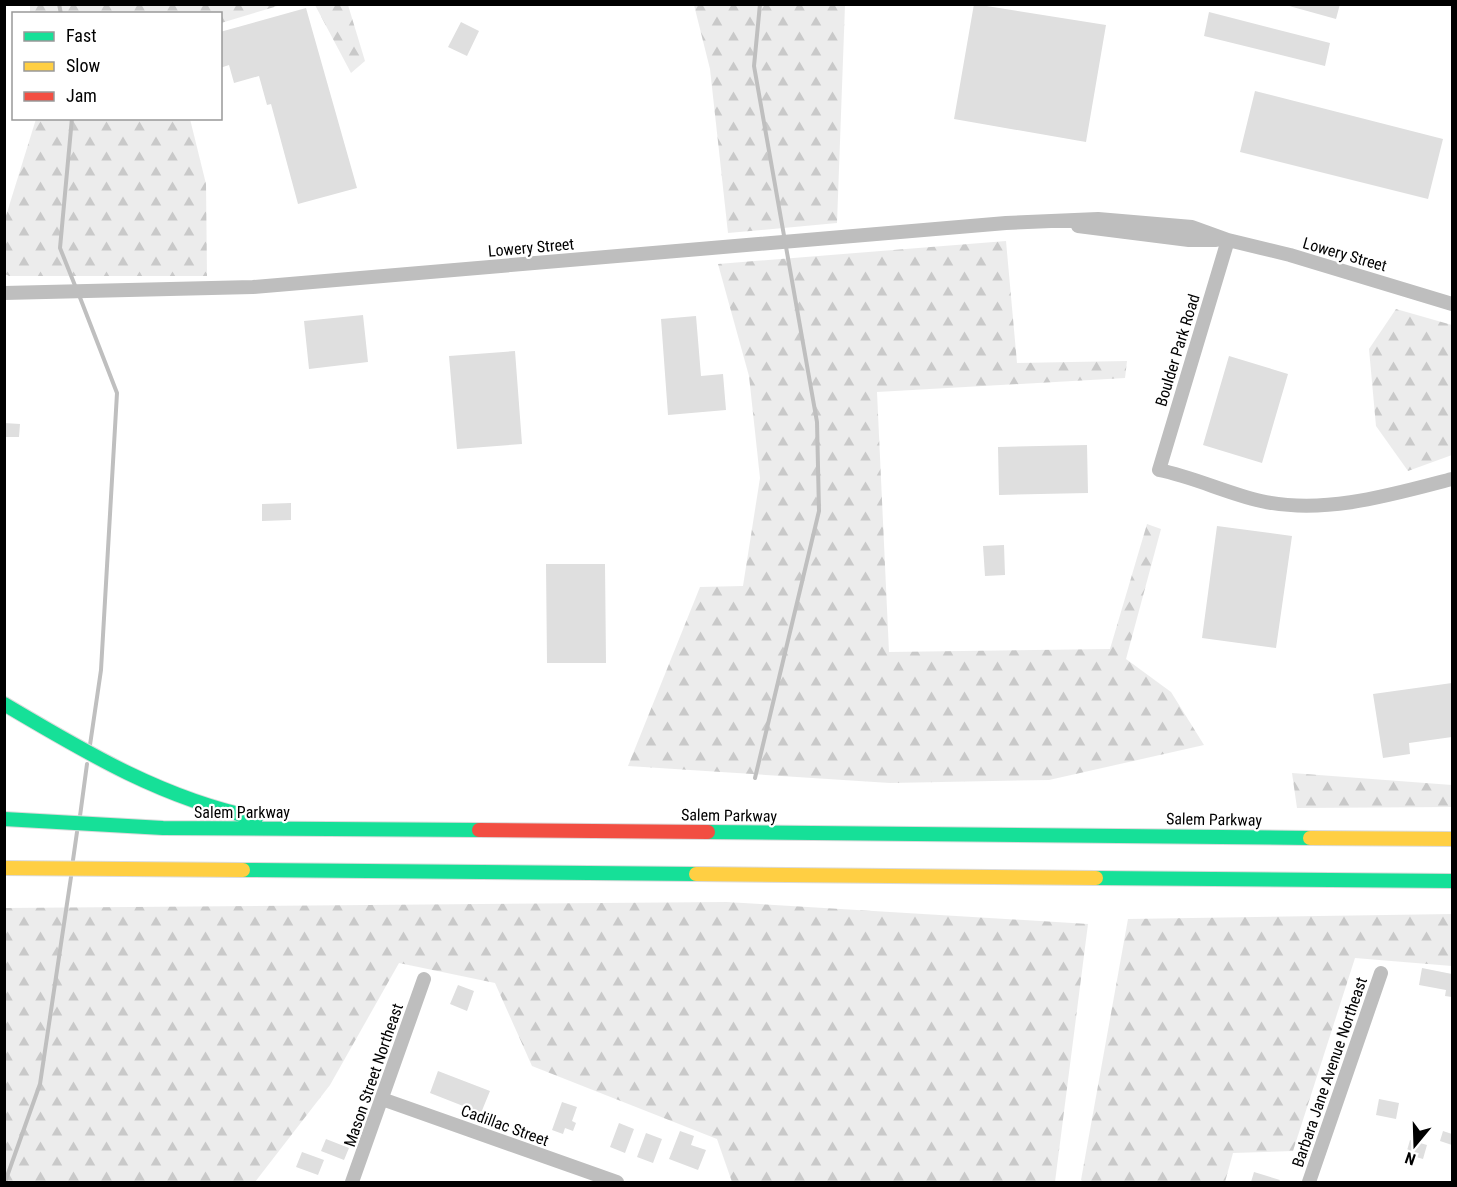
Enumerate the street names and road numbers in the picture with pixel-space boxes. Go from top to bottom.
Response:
street label: Lowery Street [1301,233,1389,276]
street label: Lowery Street [487,234,575,261]
street label: Boulder Park Road [1151,292,1204,409]
street label: Salem Parkway [194,803,290,822]
street label: Salem Parkway [681,805,777,826]
street label: Salem Parkway [1166,809,1262,830]
street label: Barbara Jane Avenue Northeast [1288,974,1371,1170]
street label: Mason Street Northeast [340,1001,407,1149]
street label: Cadillac Street [458,1101,552,1150]

